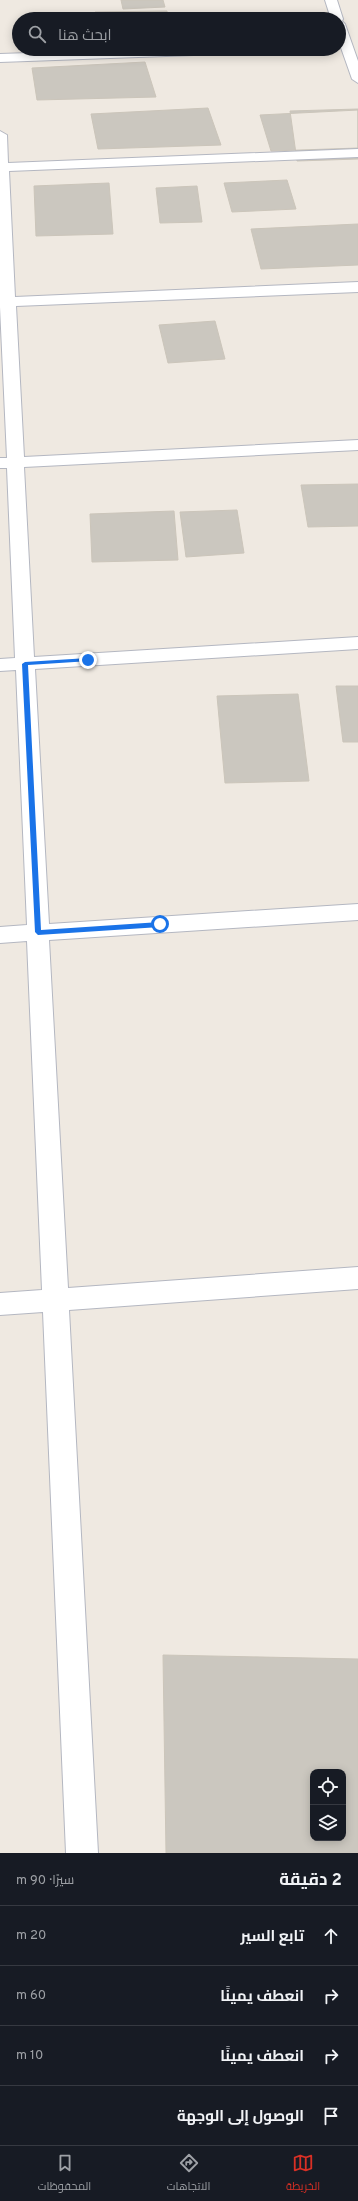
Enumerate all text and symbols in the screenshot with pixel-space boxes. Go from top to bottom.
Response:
search box [12,12,346,56]
icon: search [26,23,48,45]
text: ابحث هنا [58,27,112,46]
route end [79,651,97,669]
route start [151,915,169,933]
map controls [310,1769,346,1841]
button: locate [310,1769,346,1805]
button: layers [310,1805,346,1841]
text: 2 دقيقة [279,1870,342,1892]
text: سيرًا · 90 m [16,1873,74,1889]
icon: ahead [320,1925,342,1947]
text: 20 m [16,1928,46,1944]
text: تابع السير [241,1928,304,1947]
icon: right [320,1985,342,2007]
text: 60 m [16,1988,46,2004]
text: انعطف يمينًا [220,1988,304,2007]
icon: right [320,2045,342,2067]
text: 10 m [16,2048,43,2064]
text: انعطف يمينًا [220,2048,304,2067]
icon: arrive [320,2105,342,2127]
text: الوصول إلى الوجهة [177,2108,304,2127]
tab: المحفوظات [38,2152,91,2196]
tab: الاتجاهات [167,2152,210,2196]
tab: الخريطة [286,2152,320,2196]

